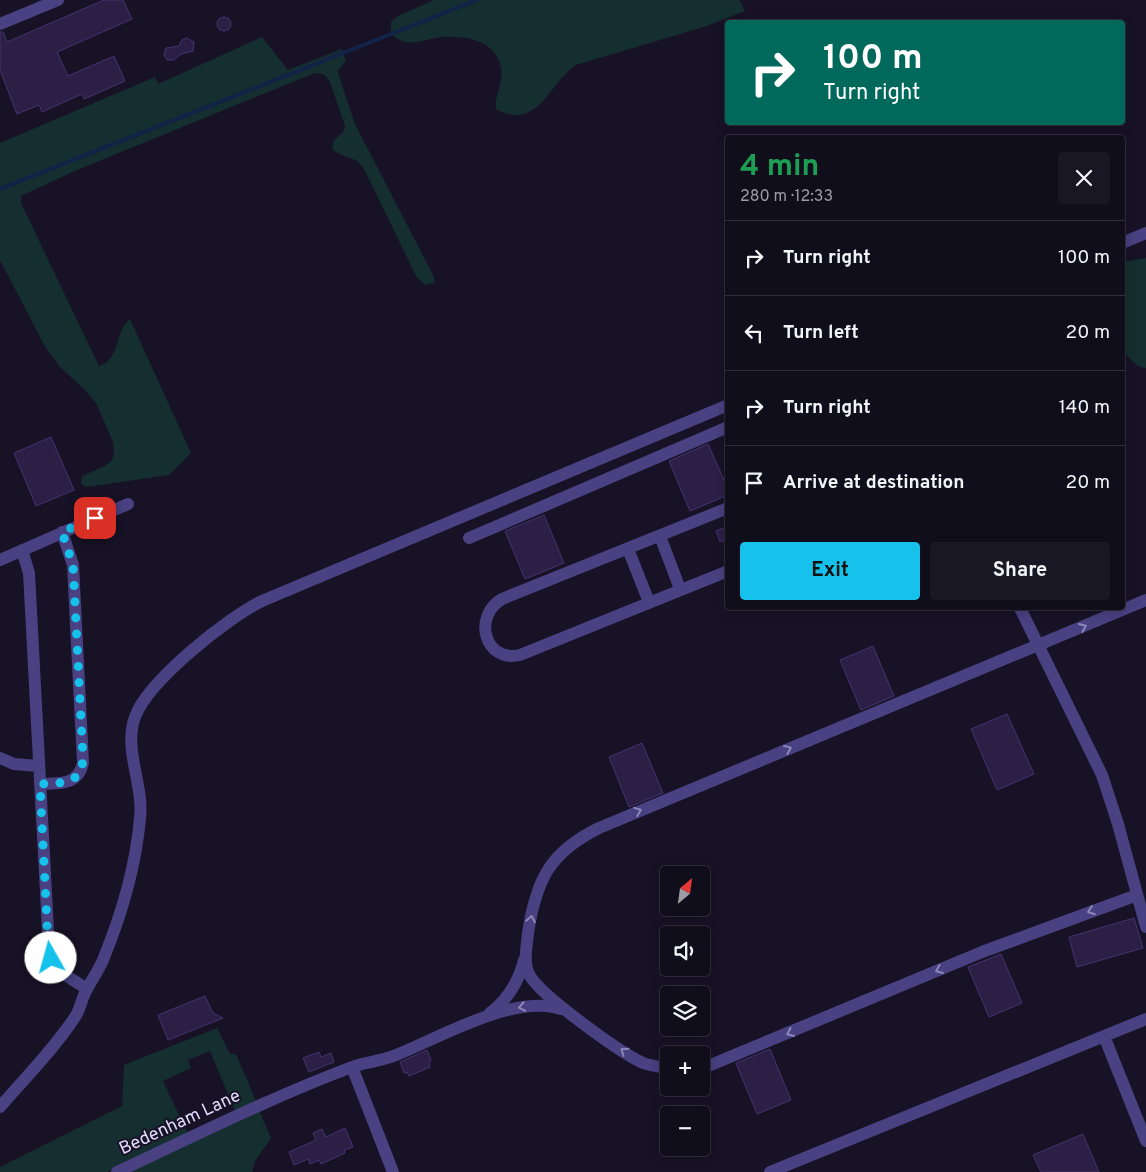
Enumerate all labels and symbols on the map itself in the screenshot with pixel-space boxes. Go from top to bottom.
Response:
pin [74,497,116,539]
one-way arrow [1078,622,1087,633]
one-way arrow [784,745,792,755]
one-way arrow [633,807,642,818]
north arrow [660,866,710,916]
one-way arrow [1087,905,1095,915]
one-way arrow [525,914,535,923]
position arrow [24,931,76,983]
one-way arrow [936,965,944,975]
one-way arrow [517,1002,526,1012]
one-way arrow [786,1027,795,1038]
one-way arrow [620,1048,630,1057]
street label: Bedenham Lane [116,1085,244,1161]

